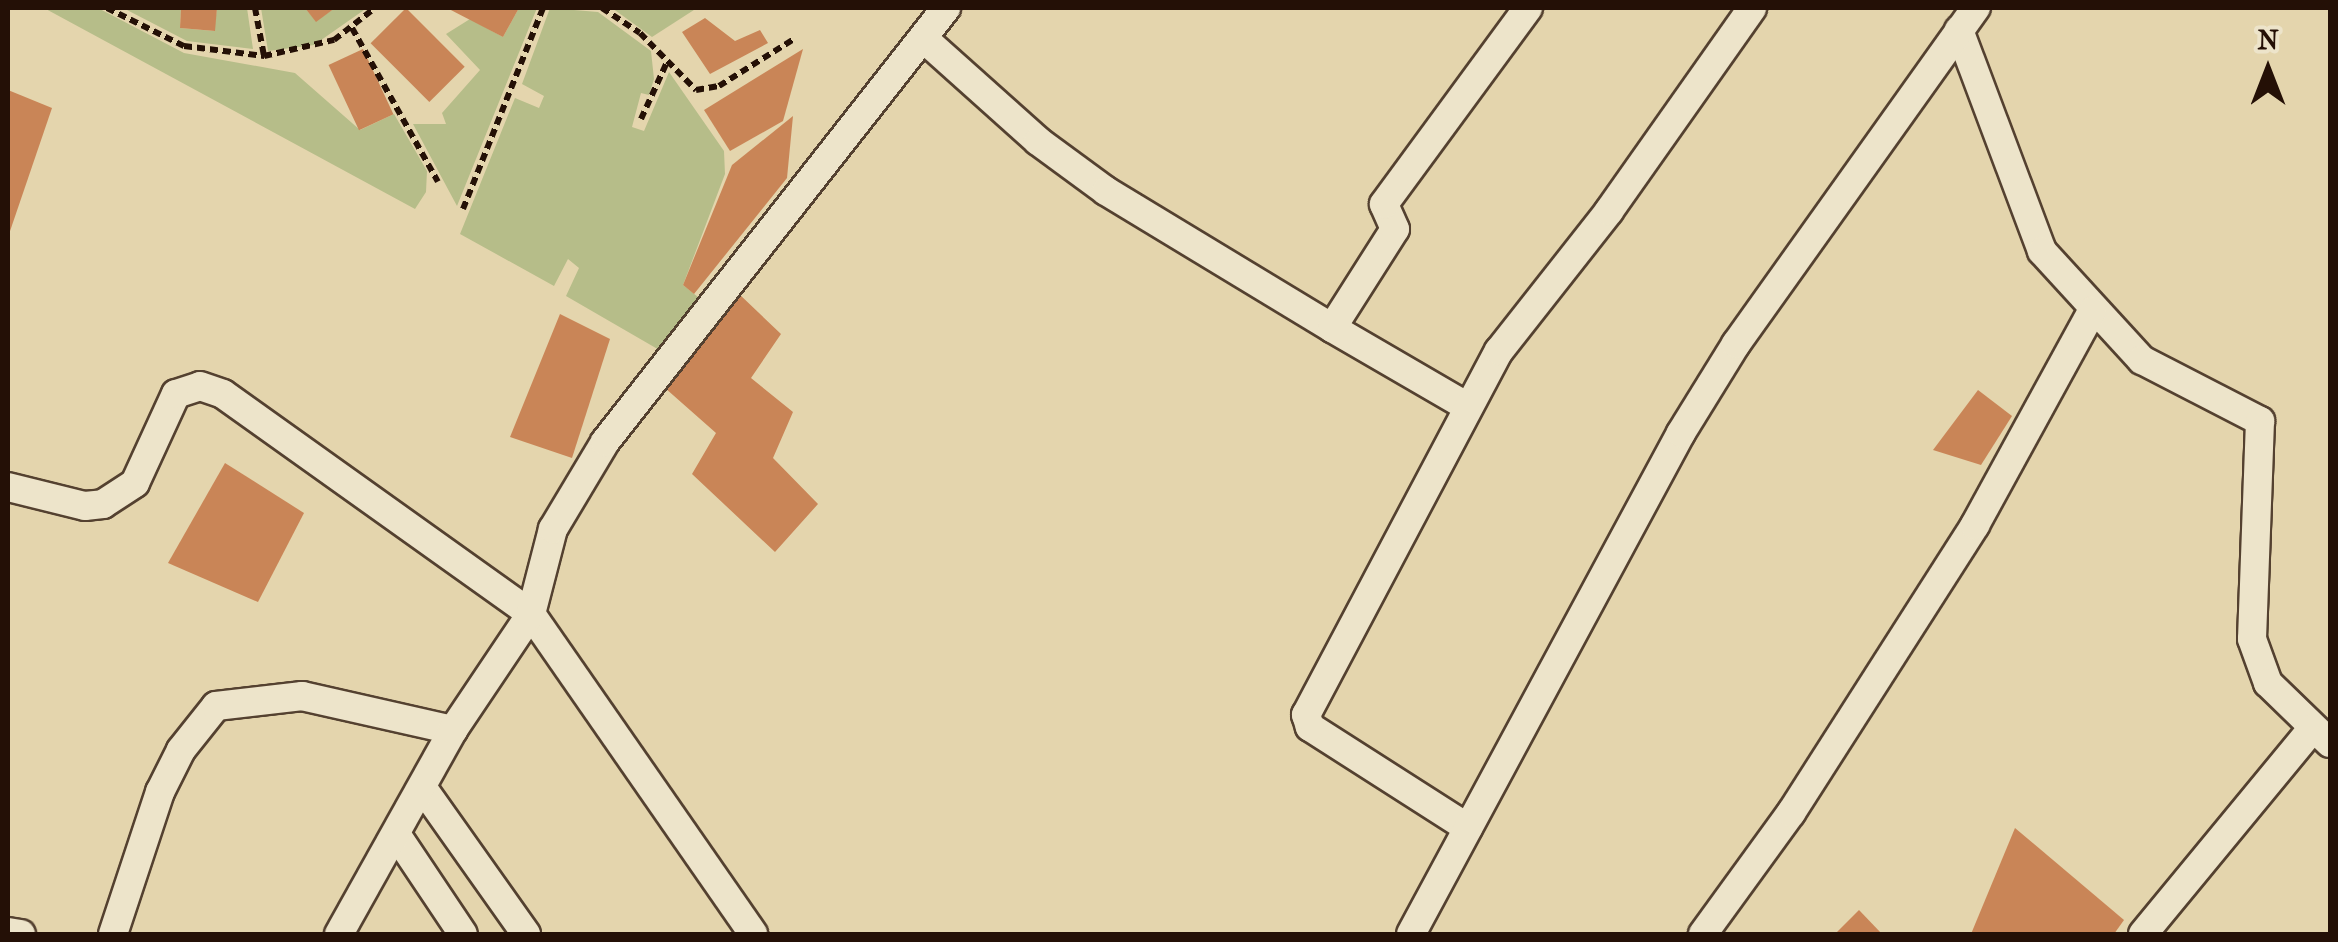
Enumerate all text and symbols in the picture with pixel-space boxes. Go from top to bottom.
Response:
north arrow [2218,20,2318,120]
text: N [2257,23,2279,56]

